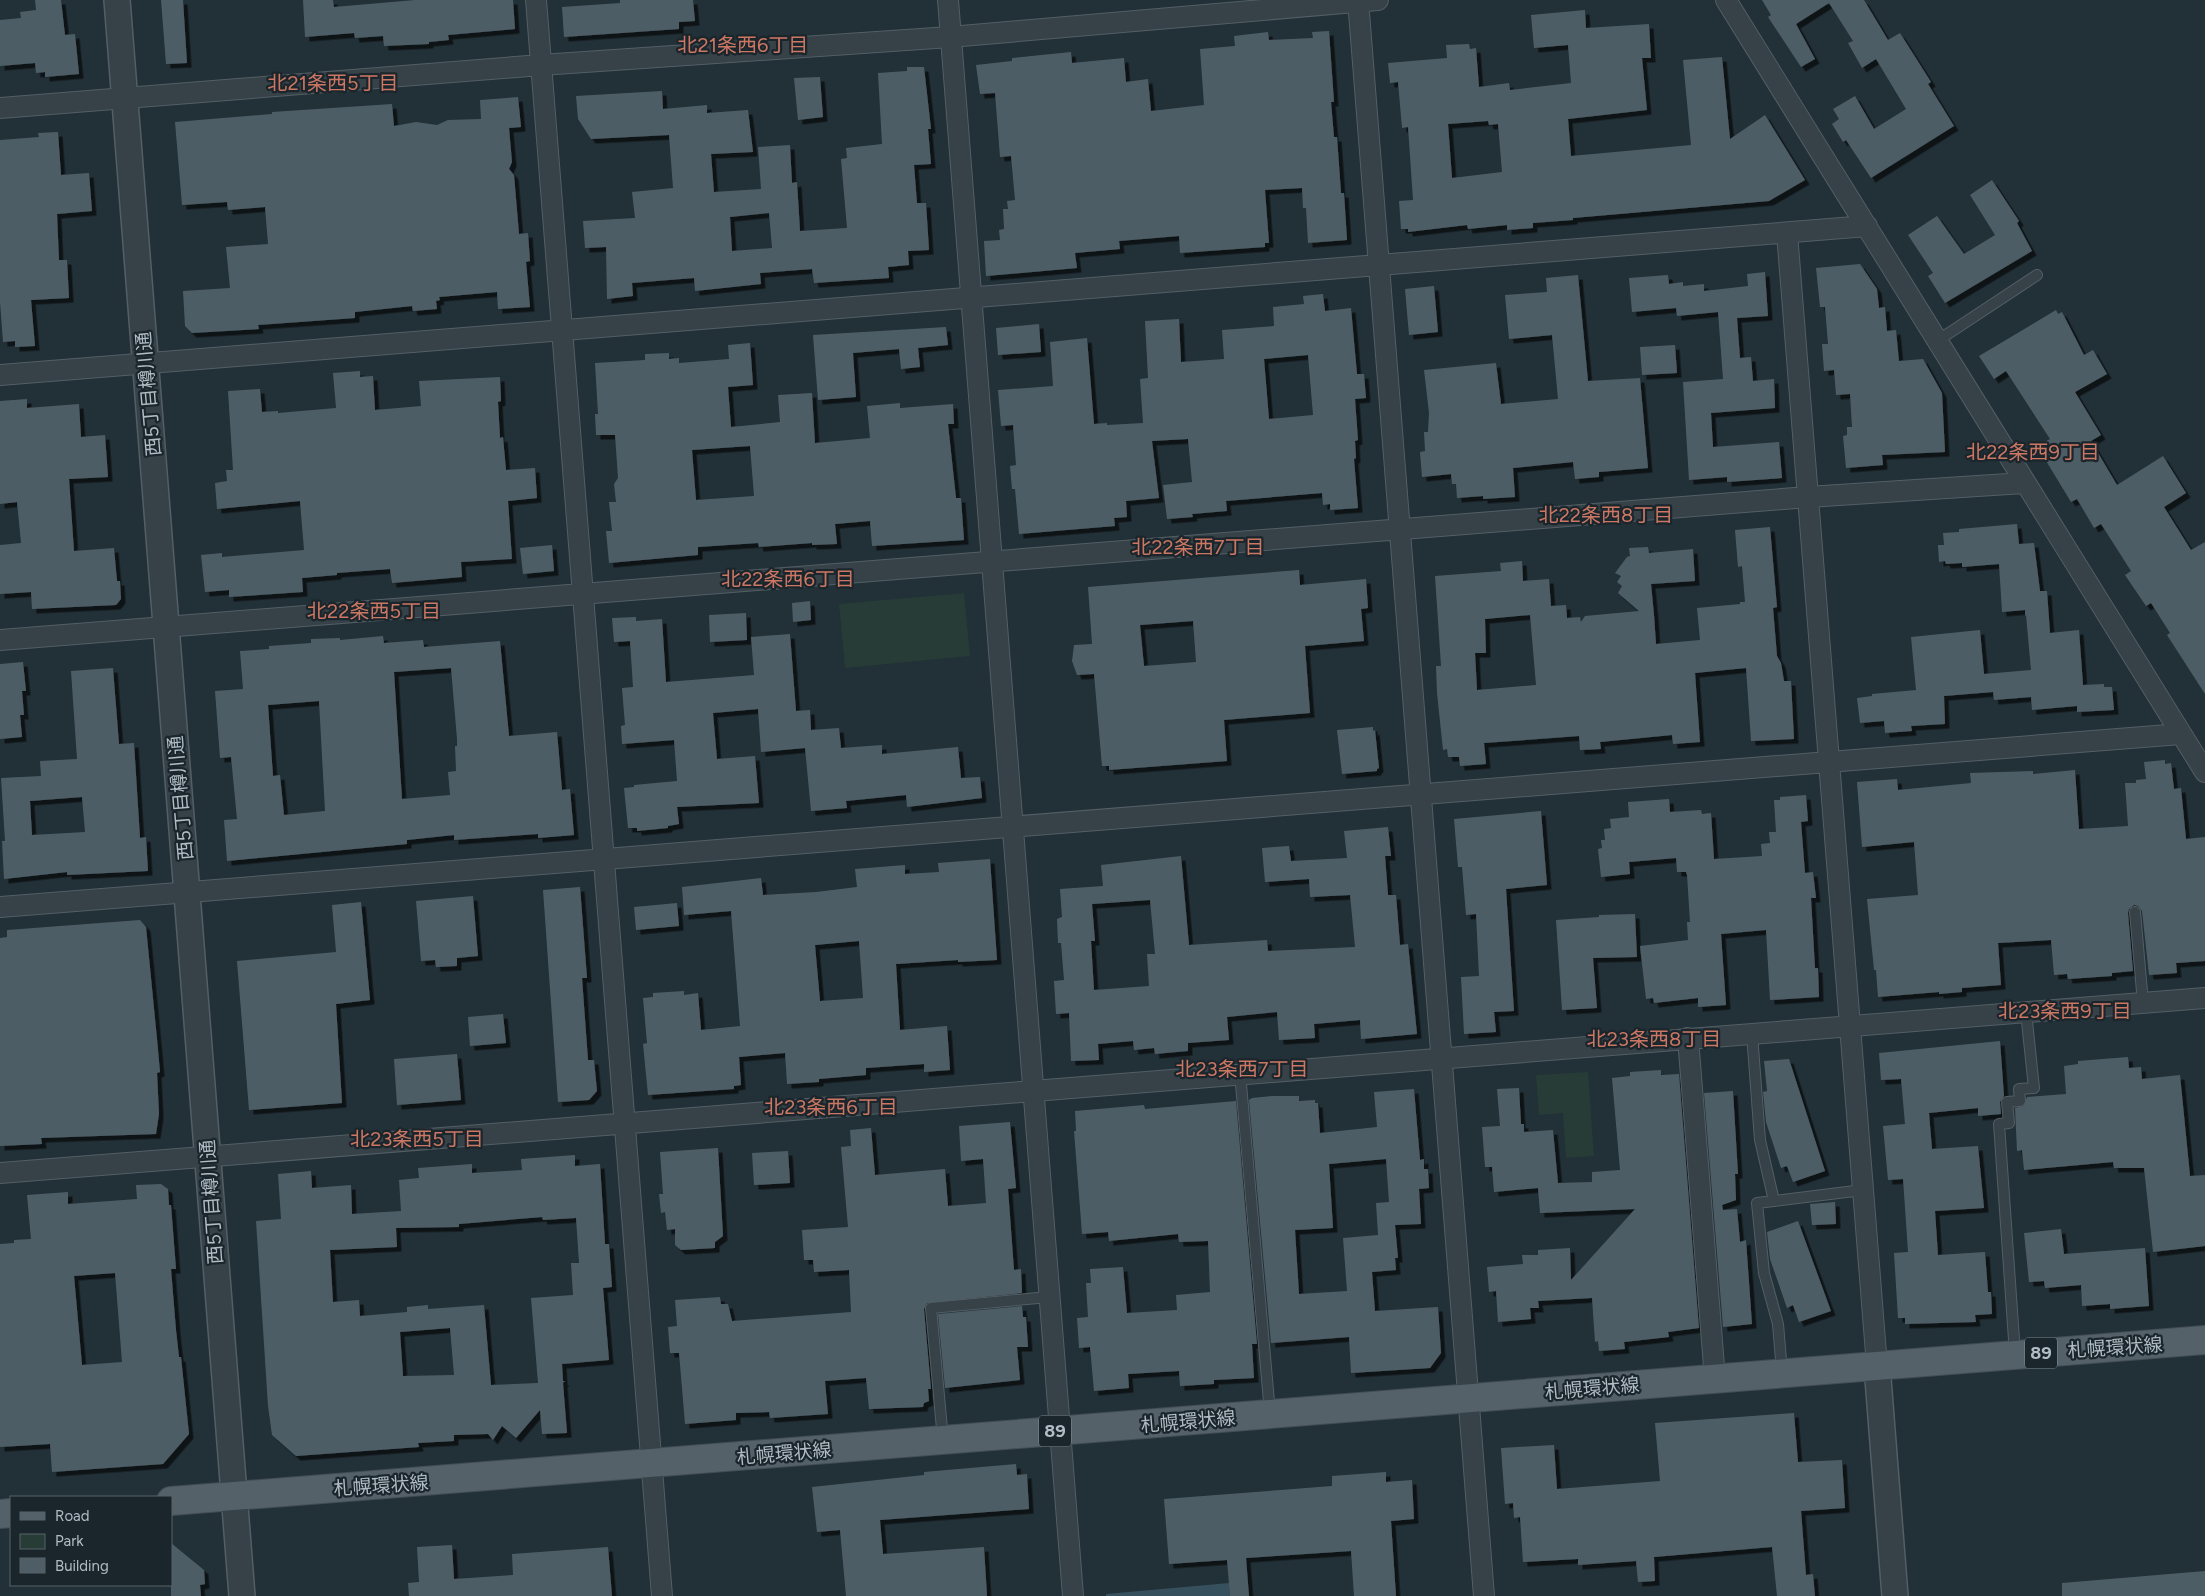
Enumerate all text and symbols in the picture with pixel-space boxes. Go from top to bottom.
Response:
district label: 北21条西6丁目 [678,33,808,57]
district label: 北21条西5丁目 [268,71,398,95]
street label: 西5丁目樽川通 [132,331,165,457]
district label: 北22条西9丁目 [1966,440,2100,464]
district label: 北22条西8丁目 [1539,503,1673,527]
district label: 北22条西7丁目 [1131,535,1265,559]
district label: 北22条西6丁目 [721,567,855,591]
district label: 北22条西5丁目 [307,599,441,623]
street label: 西5丁目樽川通 [164,735,197,861]
district label: 北23条西9丁目 [1998,999,2132,1023]
district label: 北23条西8丁目 [1587,1027,1721,1051]
district label: 北23条西7丁目 [1176,1057,1308,1081]
district label: 北23条西6丁目 [764,1095,898,1119]
district label: 北23条西5丁目 [350,1127,484,1151]
street label: 西5丁目樽川通 [196,1139,227,1265]
street label: 札幌環状線 [2067,1333,2163,1362]
road number: 89 [2025,1338,2057,1369]
street label: 札幌環状線 [1544,1373,1640,1404]
street label: 札幌環状線 [1140,1406,1236,1437]
road number: 89 [1039,1415,1071,1446]
street label: 札幌環状線 [736,1438,832,1469]
street label: 札幌環状線 [333,1471,429,1500]
legend [10,1496,172,1586]
text: Road [55,1507,90,1525]
text: Park [55,1532,84,1550]
text: Building [55,1557,109,1575]

